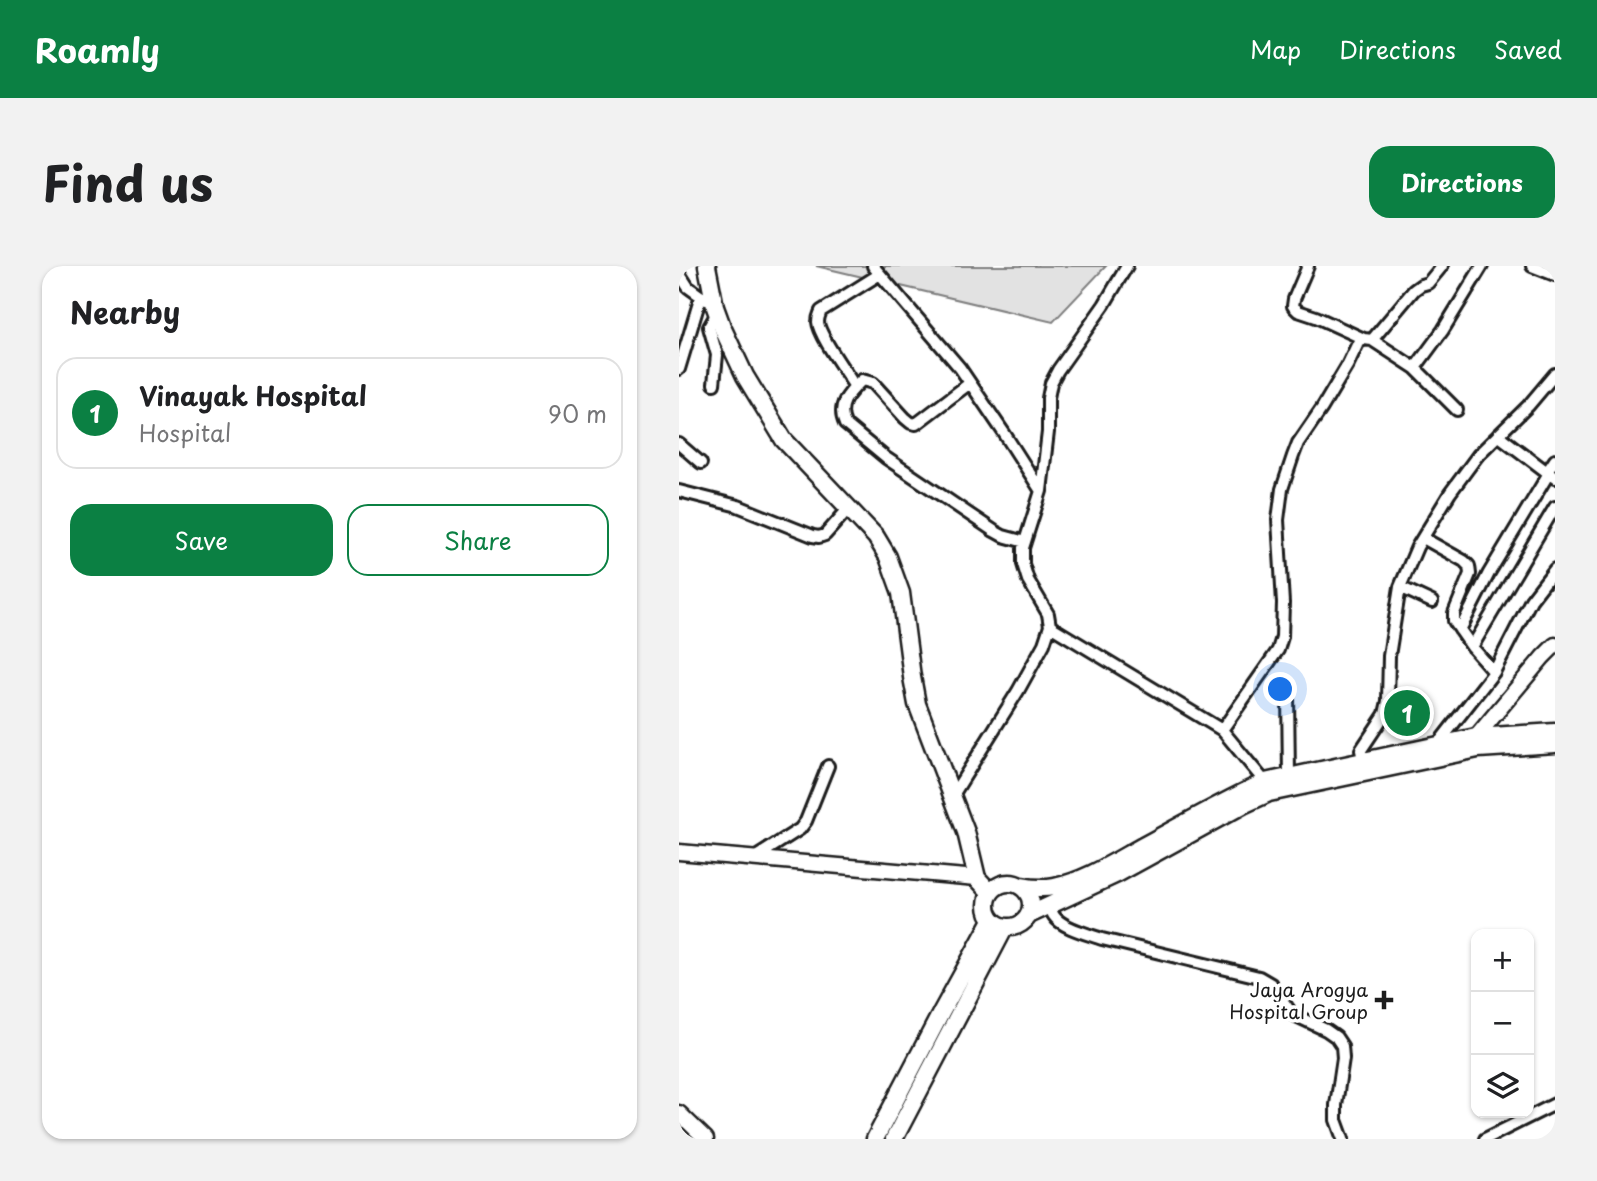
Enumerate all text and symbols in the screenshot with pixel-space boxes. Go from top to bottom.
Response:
text: Roamly [35,24,160,74]
text: Map [1250,31,1301,67]
text: Directions [1339,31,1456,67]
text: Saved [1494,31,1562,67]
text: Find us [42,145,213,219]
button: Directions [1369,146,1555,218]
text: Nearby [70,289,180,334]
text: Vinayak Hospital [139,376,367,415]
text: 1 [90,396,101,431]
text: 90 m [548,396,607,431]
text: Hospital [139,415,231,450]
button: Save [70,504,333,576]
button: Share [347,504,609,576]
your location [1263,672,1297,706]
pin: 1 [1384,687,1430,739]
map controls [1471,929,1534,1118]
button: + [1471,929,1534,992]
place label: Jaya Arogya Hospital Group [1229,975,1368,1025]
marker: Jaya Arogya Hospital Group [1374,990,1394,1010]
button: − [1471,992,1534,1055]
button: layers [1471,1055,1534,1118]

